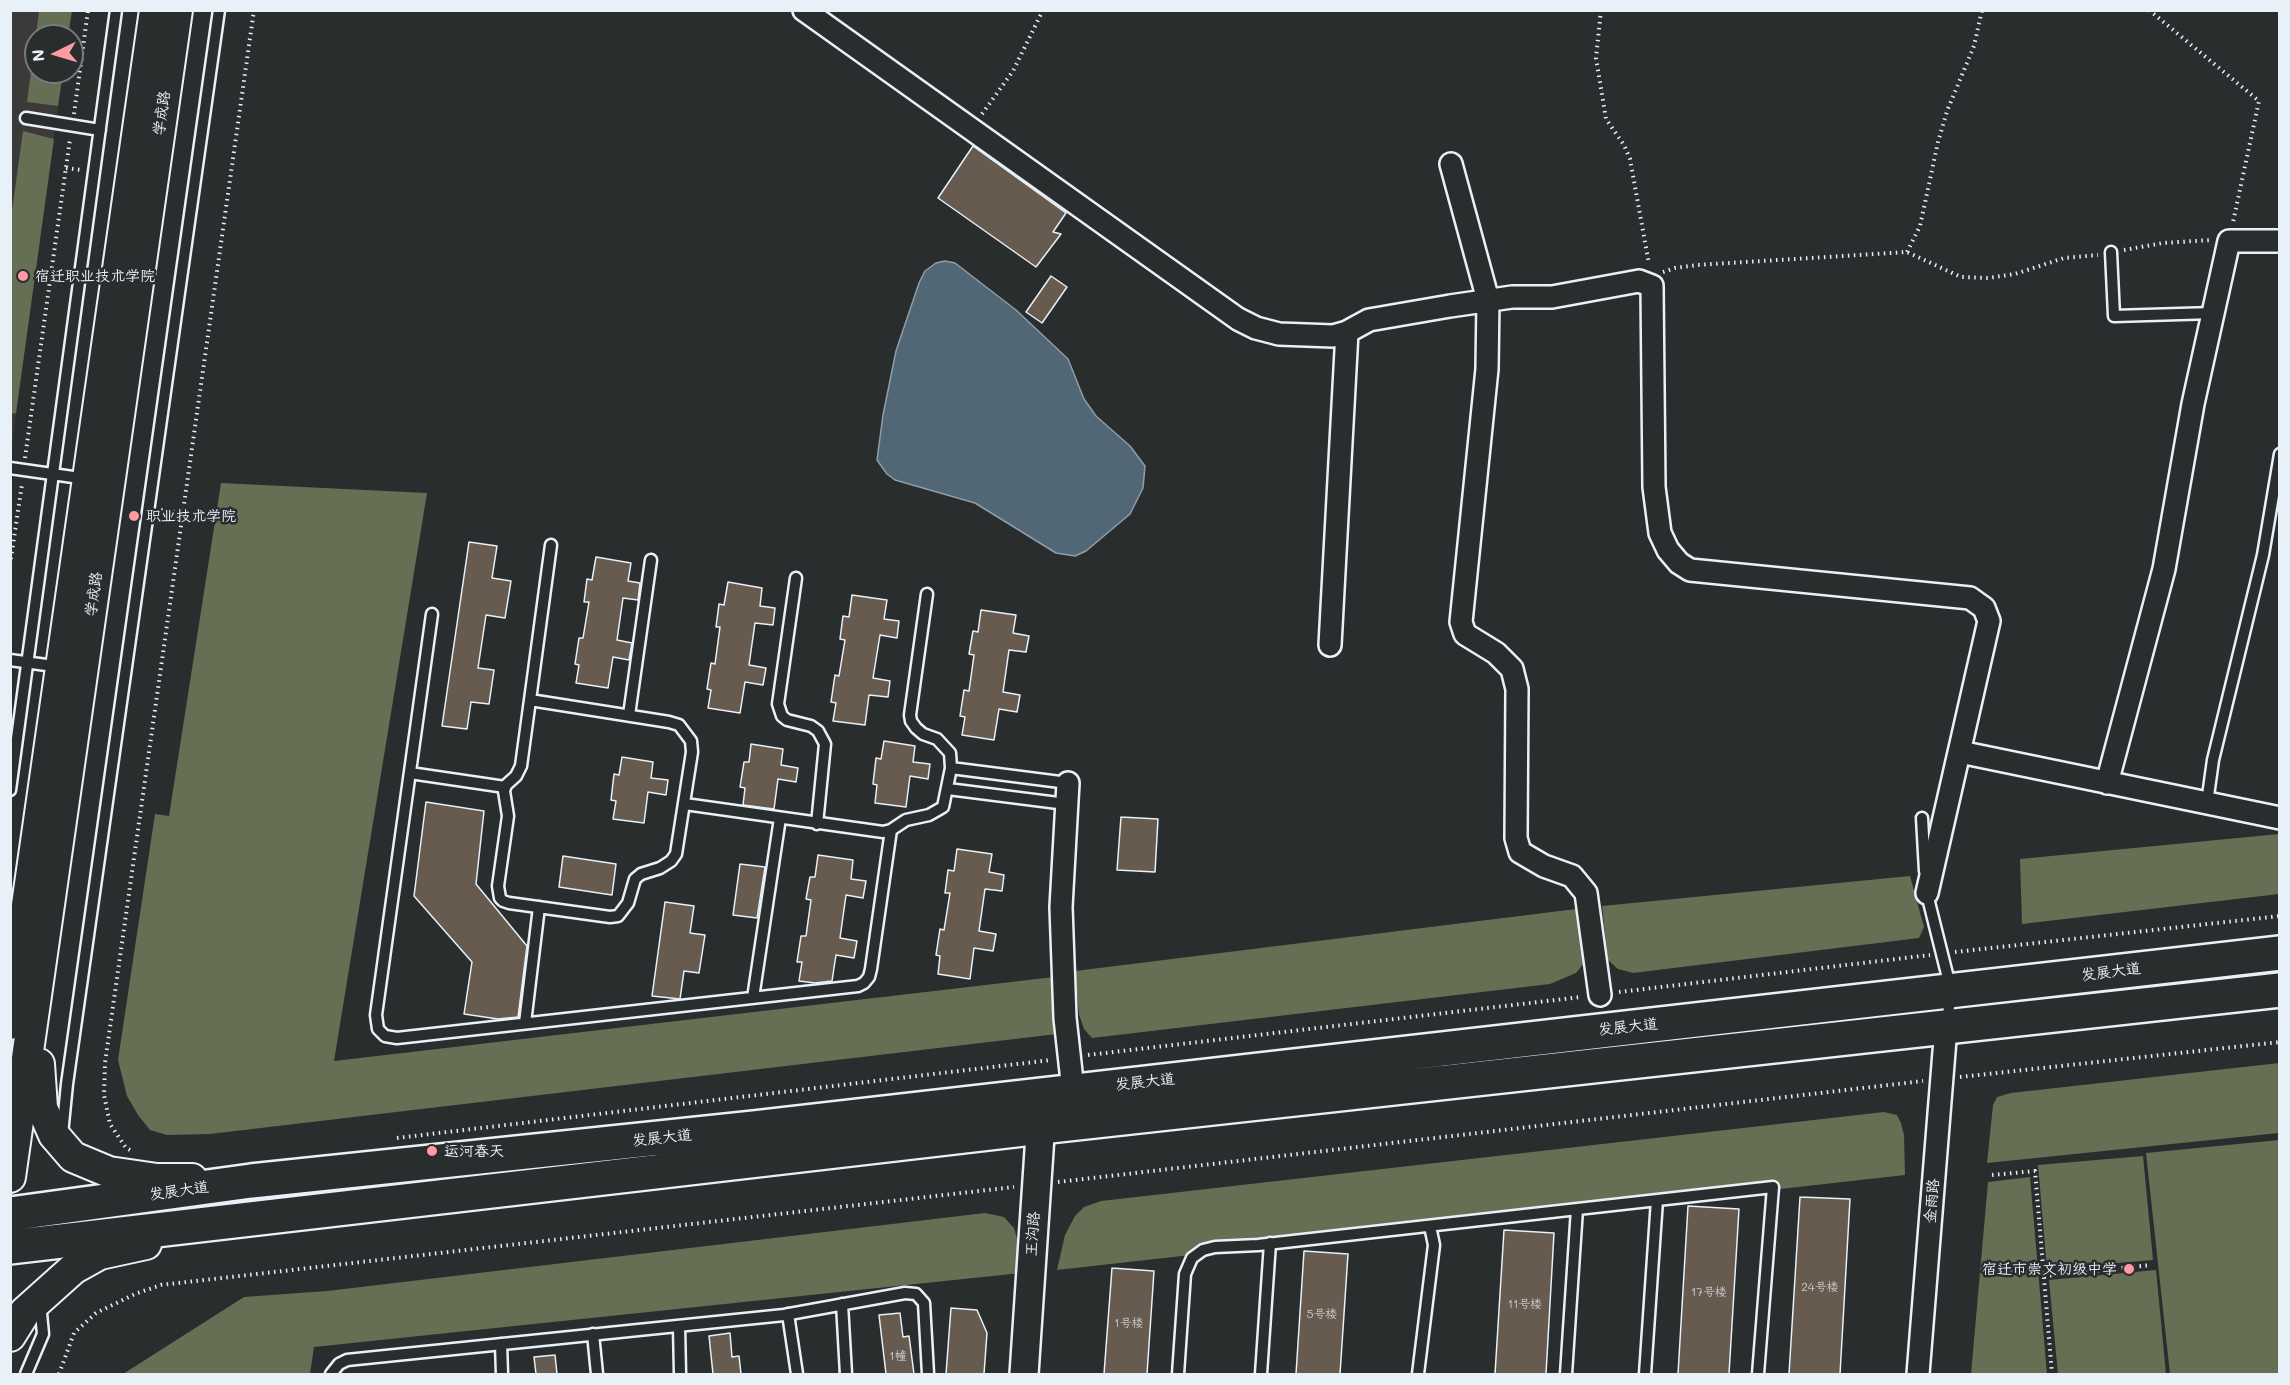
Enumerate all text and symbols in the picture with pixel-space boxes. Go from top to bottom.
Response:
north arrow [24,24,84,84]
text: N [27,48,49,62]
street label: 学成路 [150,89,174,137]
place label: 宿迁职业技术学院 [35,267,155,285]
marker: 宿迁职业技术学院 [16,269,30,283]
place label: 职业技术学院 [146,507,236,525]
marker: 职业技术学院 [127,509,141,523]
street label: 学成路 [82,570,106,618]
street label: 发展大道 [2080,959,2142,985]
street label: 发展大道 [1597,1015,1659,1039]
street label: 发展大道 [1114,1070,1176,1094]
street label: 发展大道 [631,1126,693,1150]
place label: 运河春天 [444,1142,504,1160]
marker: 运河春天 [425,1144,439,1158]
street label: 发展大道 [148,1178,210,1204]
street label: 金雨路 [1921,1178,1943,1224]
street label: 王沟路 [1022,1211,1044,1257]
place label: 宿迁市崇文初级中学 [1982,1260,2117,1278]
marker: 宿迁市崇文初级中学 [2122,1262,2136,1276]
house number: 24号楼 [1801,1280,1839,1294]
house number: 17号楼 [1691,1285,1727,1299]
house number: 11号楼 [1508,1297,1542,1311]
house number: 5号楼 [1307,1307,1337,1321]
house number: 1号楼 [1114,1316,1144,1330]
house number: 1幢 [889,1349,907,1363]

